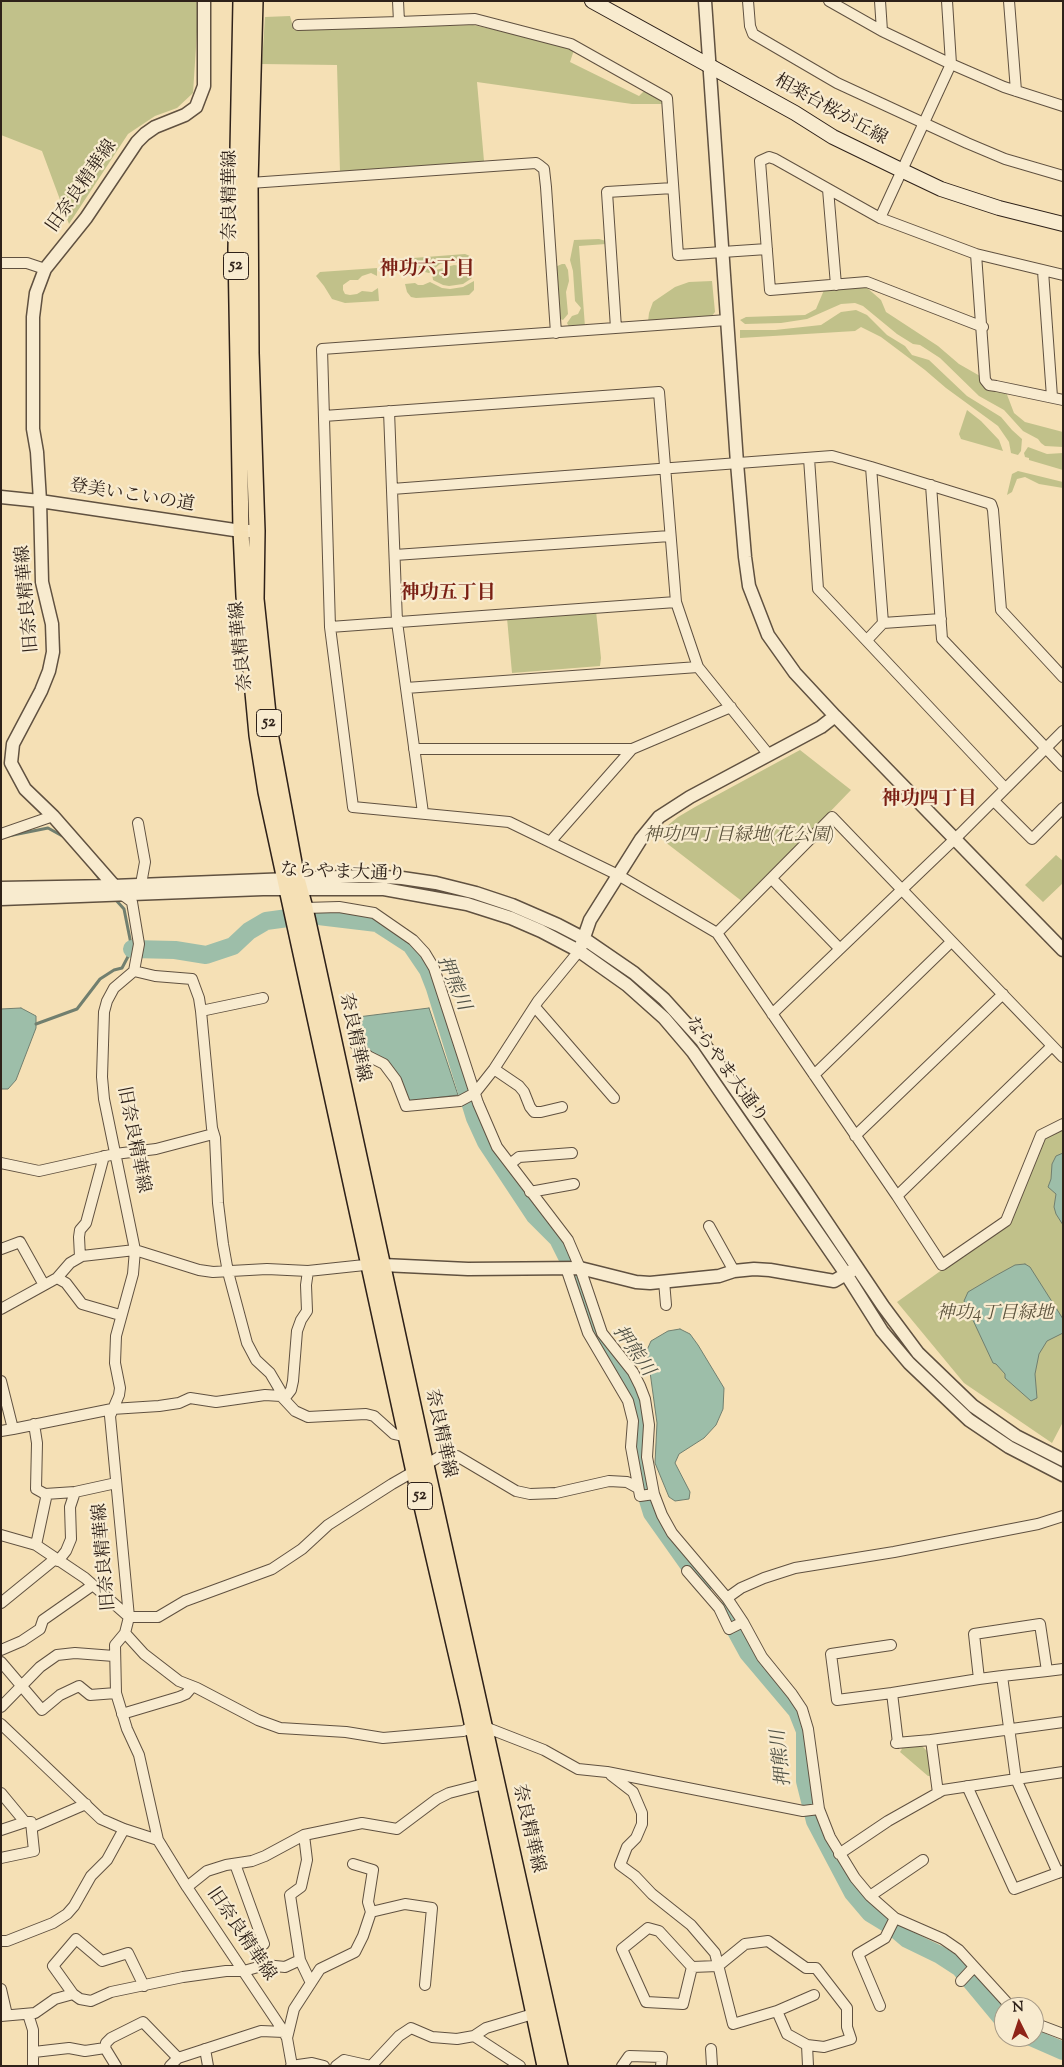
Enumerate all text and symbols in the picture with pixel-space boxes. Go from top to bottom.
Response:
street label: 相楽台桜が丘線 [770,71,890,151]
street label: 旧奈良精華線 [43,137,123,237]
street label: 奈良精華線 [221,150,243,240]
road number: 52 [224,252,248,280]
district label: 神功六丁目 [380,260,474,282]
street label: 登美いこいの道 [68,476,196,518]
street label: 旧奈良精華線 [14,544,44,654]
district label: 神功五丁目 [401,584,495,606]
street label: 奈良精華線 [228,600,258,692]
road number: 52 [256,710,282,736]
district label: 神功四丁目 [882,790,976,812]
park label: 神功四丁目緑地(花公園) [644,826,834,848]
street label: ならやま大通り [280,861,406,887]
water label: 押熊川 [430,953,474,1015]
street label: 奈良精華線 [333,992,373,1084]
street label: ならやま大通り [679,1014,771,1128]
street label: 旧奈良精華線 [111,1085,153,1195]
park label: 神功4丁目緑地 [937,1304,1053,1326]
water label: 押熊川 [606,1322,658,1382]
street label: 奈良精華線 [419,1388,459,1480]
road number: 52 [408,1482,432,1510]
street label: 旧奈良精華線 [91,1502,121,1612]
water label: 押熊川 [769,1728,797,1788]
street label: 奈良精華線 [506,1783,548,1875]
street label: 旧奈良精華線 [201,1884,279,1986]
north arrow [994,1997,1044,2047]
text: N [1012,1998,1024,2018]

